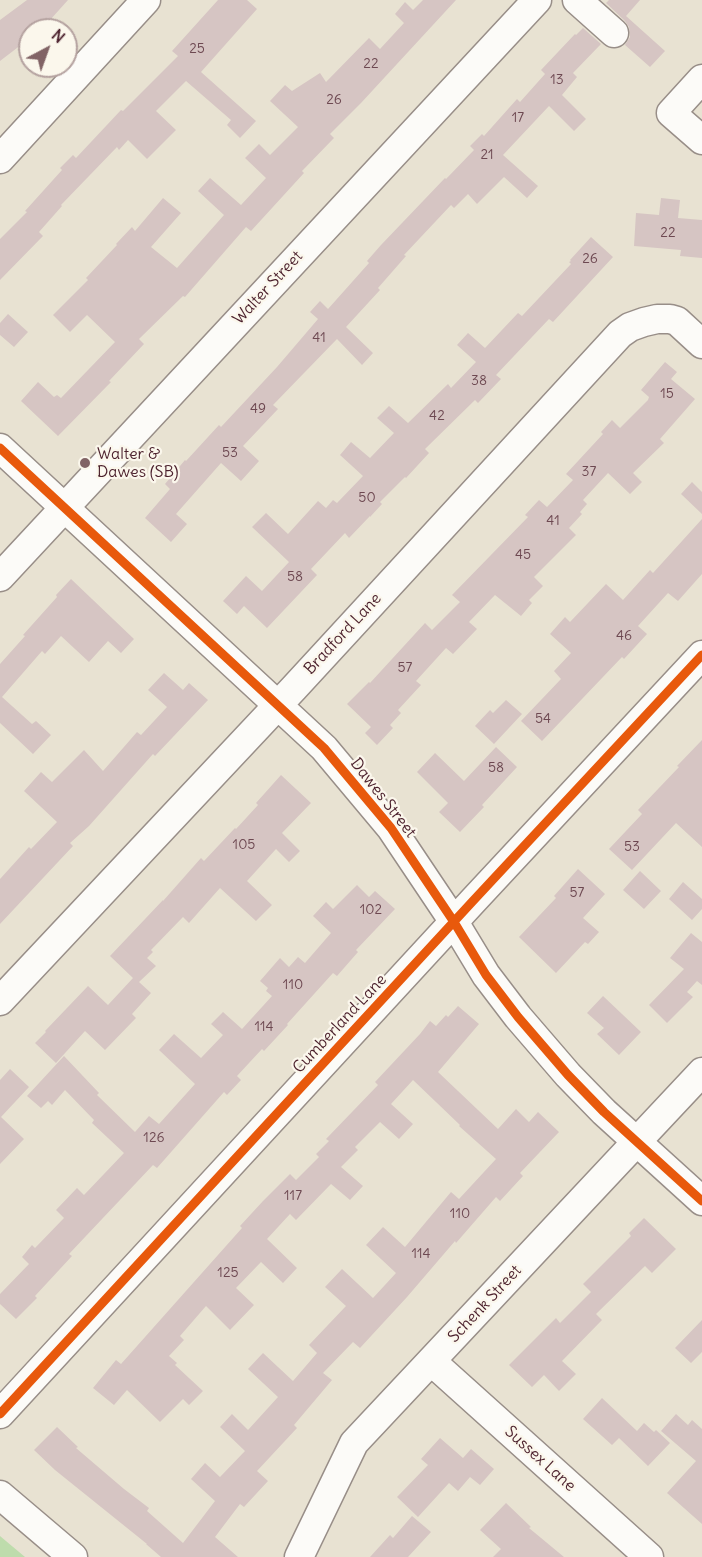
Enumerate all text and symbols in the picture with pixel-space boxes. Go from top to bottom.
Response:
north arrow [18,18,78,78]
text: N [48,25,69,47]
house number: 25 [189,41,205,57]
house number: 22 [363,56,379,72]
house number: 13 [550,72,564,88]
house number: 26 [326,92,342,108]
house number: 17 [512,110,524,126]
house number: 21 [480,147,494,163]
house number: 22 [660,225,676,241]
street label: Walter Street [229,247,307,329]
house number: 26 [582,251,598,267]
house number: 41 [312,330,326,346]
house number: 38 [471,373,487,389]
house number: 15 [660,386,674,402]
house number: 49 [250,401,266,417]
house number: 42 [429,408,445,424]
place label: Walter & Dawes (SB) [97,444,179,482]
house number: 53 [222,445,238,461]
marker: Walter & Dawes (SB) [78,456,92,470]
house number: 37 [582,464,596,480]
house number: 50 [358,490,376,506]
house number: 41 [546,513,560,529]
house number: 45 [515,547,531,563]
house number: 58 [287,569,303,585]
street label: Bradford Lane [300,589,386,679]
house number: 46 [616,628,632,644]
house number: 57 [398,660,412,676]
house number: 54 [535,711,551,727]
street label: Dawes Street [346,754,420,842]
house number: 58 [488,760,504,776]
house number: 105 [233,837,255,853]
house number: 53 [624,839,640,855]
house number: 57 [570,885,584,901]
house number: 102 [360,902,382,918]
street label: Cumberland Lane [289,970,391,1078]
house number: 110 [283,977,303,993]
house number: 114 [254,1019,274,1035]
house number: 126 [143,1130,165,1146]
house number: 117 [284,1188,302,1204]
house number: 110 [450,1206,470,1222]
house number: 114 [411,1246,431,1262]
street label: Schenk Street [444,1261,526,1347]
house number: 125 [217,1265,239,1281]
street label: Sussex Lane [501,1422,579,1496]

